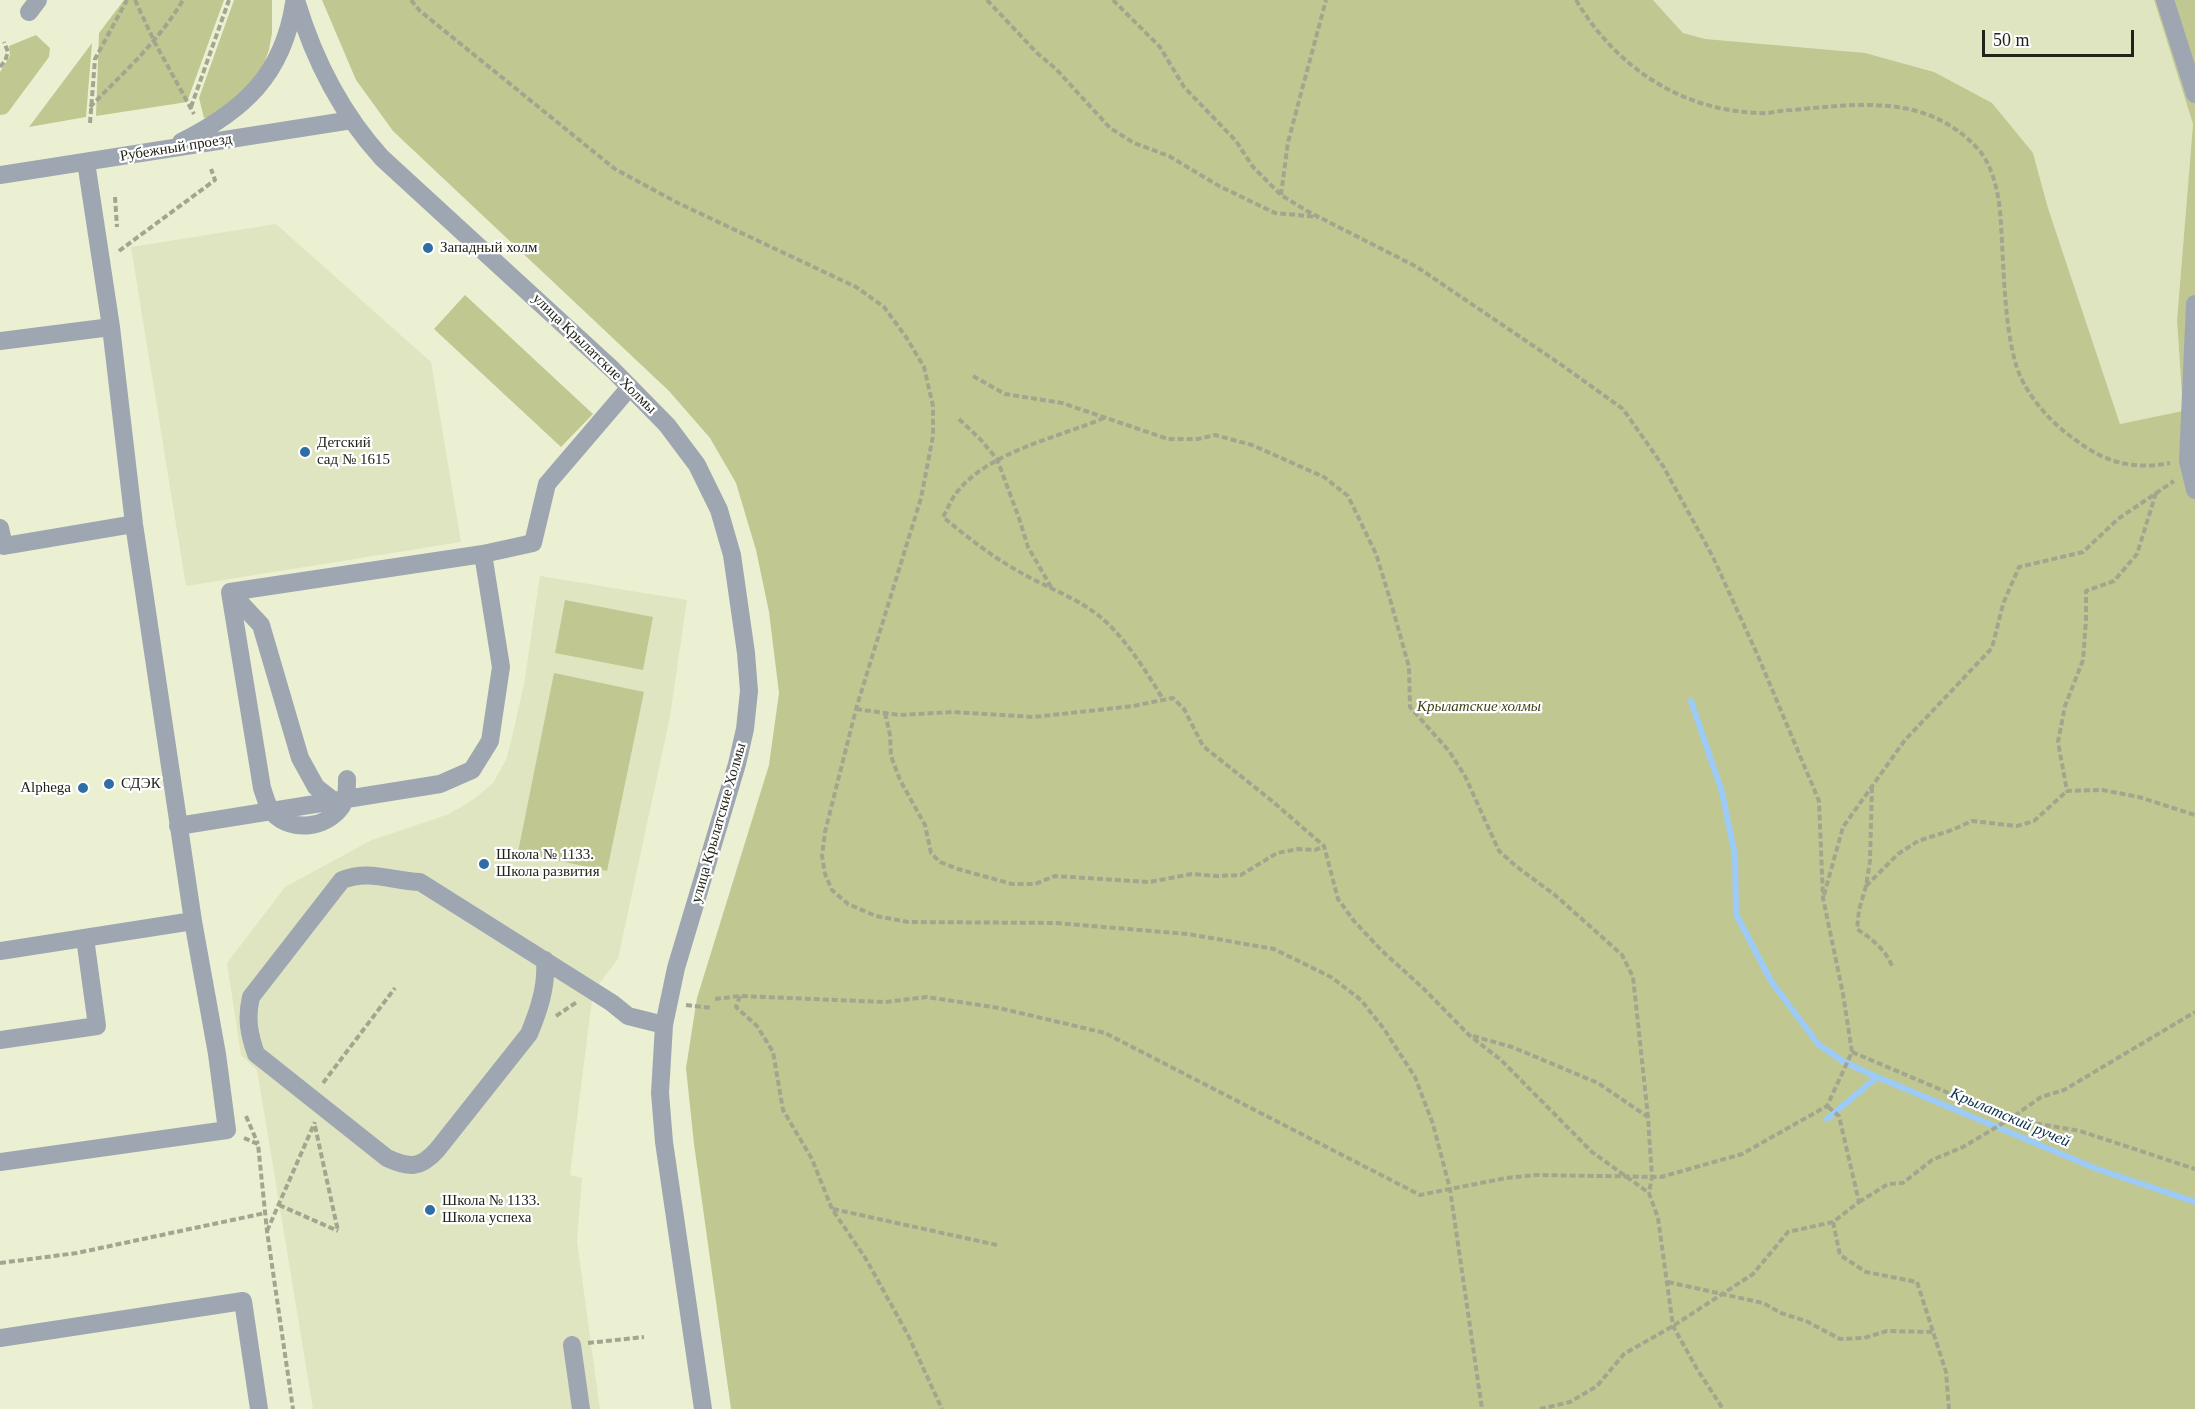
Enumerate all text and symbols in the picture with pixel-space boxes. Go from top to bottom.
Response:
scale bar [1985,18,2136,56]
text: 50 m [1993,30,2030,50]
street label: Рубежный проезд [119,130,233,166]
place label: Западный холм [440,239,537,257]
marker: Западный холм [421,241,435,255]
street label: улица Крылатские Холмы [528,290,660,418]
place label: Детский сад № 1615 [317,434,390,469]
marker: Детский сад № 1615 [298,445,312,459]
park label: Крылатские холмы [1417,698,1541,716]
street label: улица Крылатские Холмы [688,741,750,905]
place label: СДЭК [121,775,161,793]
marker: СДЭК [102,777,116,791]
place label: Alphega [20,779,71,797]
marker: Alphega [76,781,90,795]
place label: Школа № 1133. Школа развития [496,846,600,881]
marker: Школа № 1133. Школа развития [477,857,491,871]
water label: Крылатский ручей [1947,1084,2073,1152]
place label: Школа № 1133. Школа успеха [442,1192,540,1227]
marker: Школа № 1133. Школа успеха [423,1203,437,1217]

